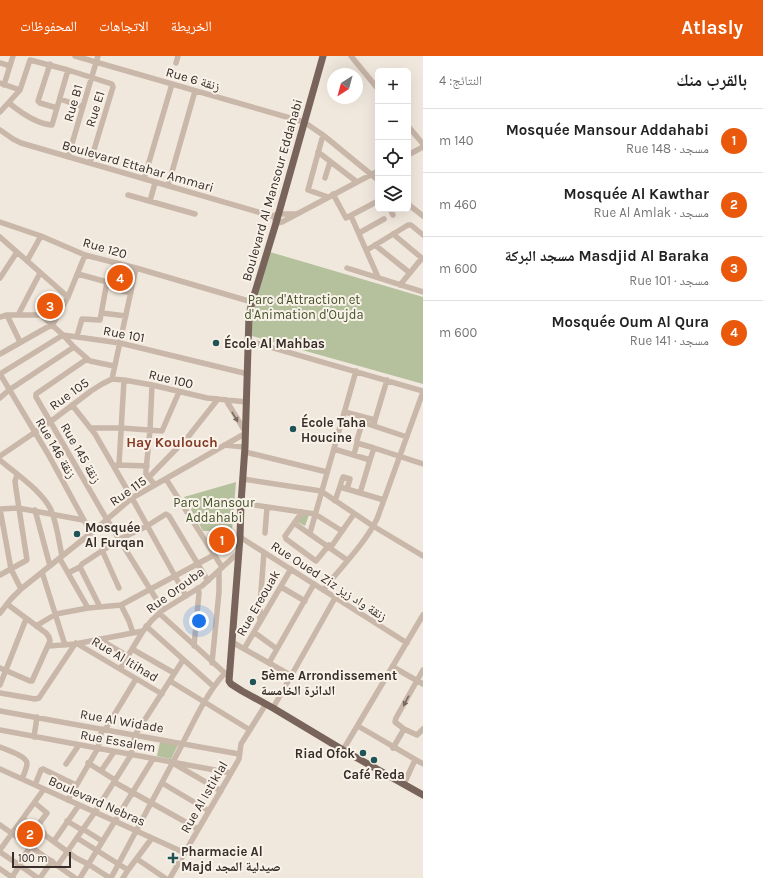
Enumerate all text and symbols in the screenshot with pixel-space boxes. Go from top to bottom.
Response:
text: Atlasly [681,17,743,39]
text: المحفوظات [20,18,77,35]
text: الاتجاهات [99,18,149,35]
text: الخريطة [171,18,212,35]
street label: Rue 6 زنقة [164,64,222,95]
north arrow [327,68,363,104]
map controls [375,68,411,212]
button: + [375,68,411,104]
text: بالقرب منك [676,70,747,90]
text: النتائج: 4 [439,73,482,88]
street label: Rue B1 [61,83,85,123]
street label: Rue E1 [82,89,108,129]
street label: Boulevard Al Mansour Eddahabi [239,97,305,283]
button: − [375,104,411,140]
text: Mosquée Mansour Addahabi [506,121,709,139]
text: 140 m [439,133,474,148]
text: 1 [732,133,736,148]
street label: Boulevard Ettahar Ammari [60,137,216,195]
button: locate [375,140,411,176]
text: مسجد · Rue 148 [626,141,709,156]
button: layers [375,176,411,212]
text: Mosquée Al Kawthar [564,185,709,203]
text: 460 m [439,197,477,212]
text: 2 [730,197,738,212]
text: مسجد · Rue Al Amlak [594,205,709,220]
street label: Rue 120 [81,235,129,262]
text: Masdjid Al Baraka مسجد البركة [505,247,709,265]
text: 600 m [439,261,477,276]
text: 3 [730,261,738,276]
pin: 4 [107,263,133,293]
text: مسجد · Rue 101 [629,273,709,288]
pin: 3 [37,291,63,321]
park label: Parc d'Attraction et d'Animation d'Oujda [244,292,364,322]
text: Mosquée Oum Al Qura [551,313,709,331]
street label: Rue 101 [102,323,146,345]
text: 600 m [439,325,477,340]
text: 4 [730,325,738,340]
text: مسجد · Rue 141 [630,333,709,348]
place label: École Al Mahbas [224,334,325,351]
marker: École Al Mahbas [211,338,221,348]
street label: Rue 100 [147,367,195,391]
street label: Rue 105 [46,375,92,413]
one-way arrow [232,411,239,423]
place label: École Taha Houcine [301,413,366,445]
street label: Rue 146 زنقة [32,415,79,481]
street label: Rue 145 زنقة [57,420,104,486]
marker: École Taha Houcine [288,424,298,434]
district label: Hay Koulouch [126,434,218,451]
street label: Rue 115 [107,473,149,509]
park label: Parc Mansour Addahabi [173,495,255,525]
place label: Mosquée Al Furqan [85,520,144,551]
pin: 1 [209,525,235,555]
marker: Mosquée Al Furqan [72,529,82,539]
street label: Rue Oued Ziz زنقة واد زيز [268,538,390,625]
street label: Rue Orouba [143,564,207,616]
street label: Rue Ereouak [233,567,283,639]
your location [189,611,209,631]
street label: Rue Al Itihad [89,633,161,685]
place label: 5ème Arrondissement الدائرة الخامسة [261,668,397,698]
marker: 5ème Arrondissement الدائرة الخامسة [248,677,258,687]
one-way arrow [402,695,409,707]
street label: Rue Al Widade [79,706,165,736]
street label: Rue Essalem [79,727,157,755]
place label: Riad Ofok [295,746,355,761]
marker: Riad Ofok [358,748,368,758]
marker: Café Reda [369,755,379,765]
street label: Rue Al Istiklal [177,758,231,836]
place label: Café Reda [343,767,405,782]
street label: Boulevard Nebras [46,773,148,829]
pin: 2 [17,819,43,849]
place label: Pharmacie Al Majd صيدلية المجد [181,844,281,874]
scale bar [12,850,71,869]
text: 100 m [18,852,48,865]
marker: Pharmacie Al Majd صيدلية المجد [168,853,178,863]

